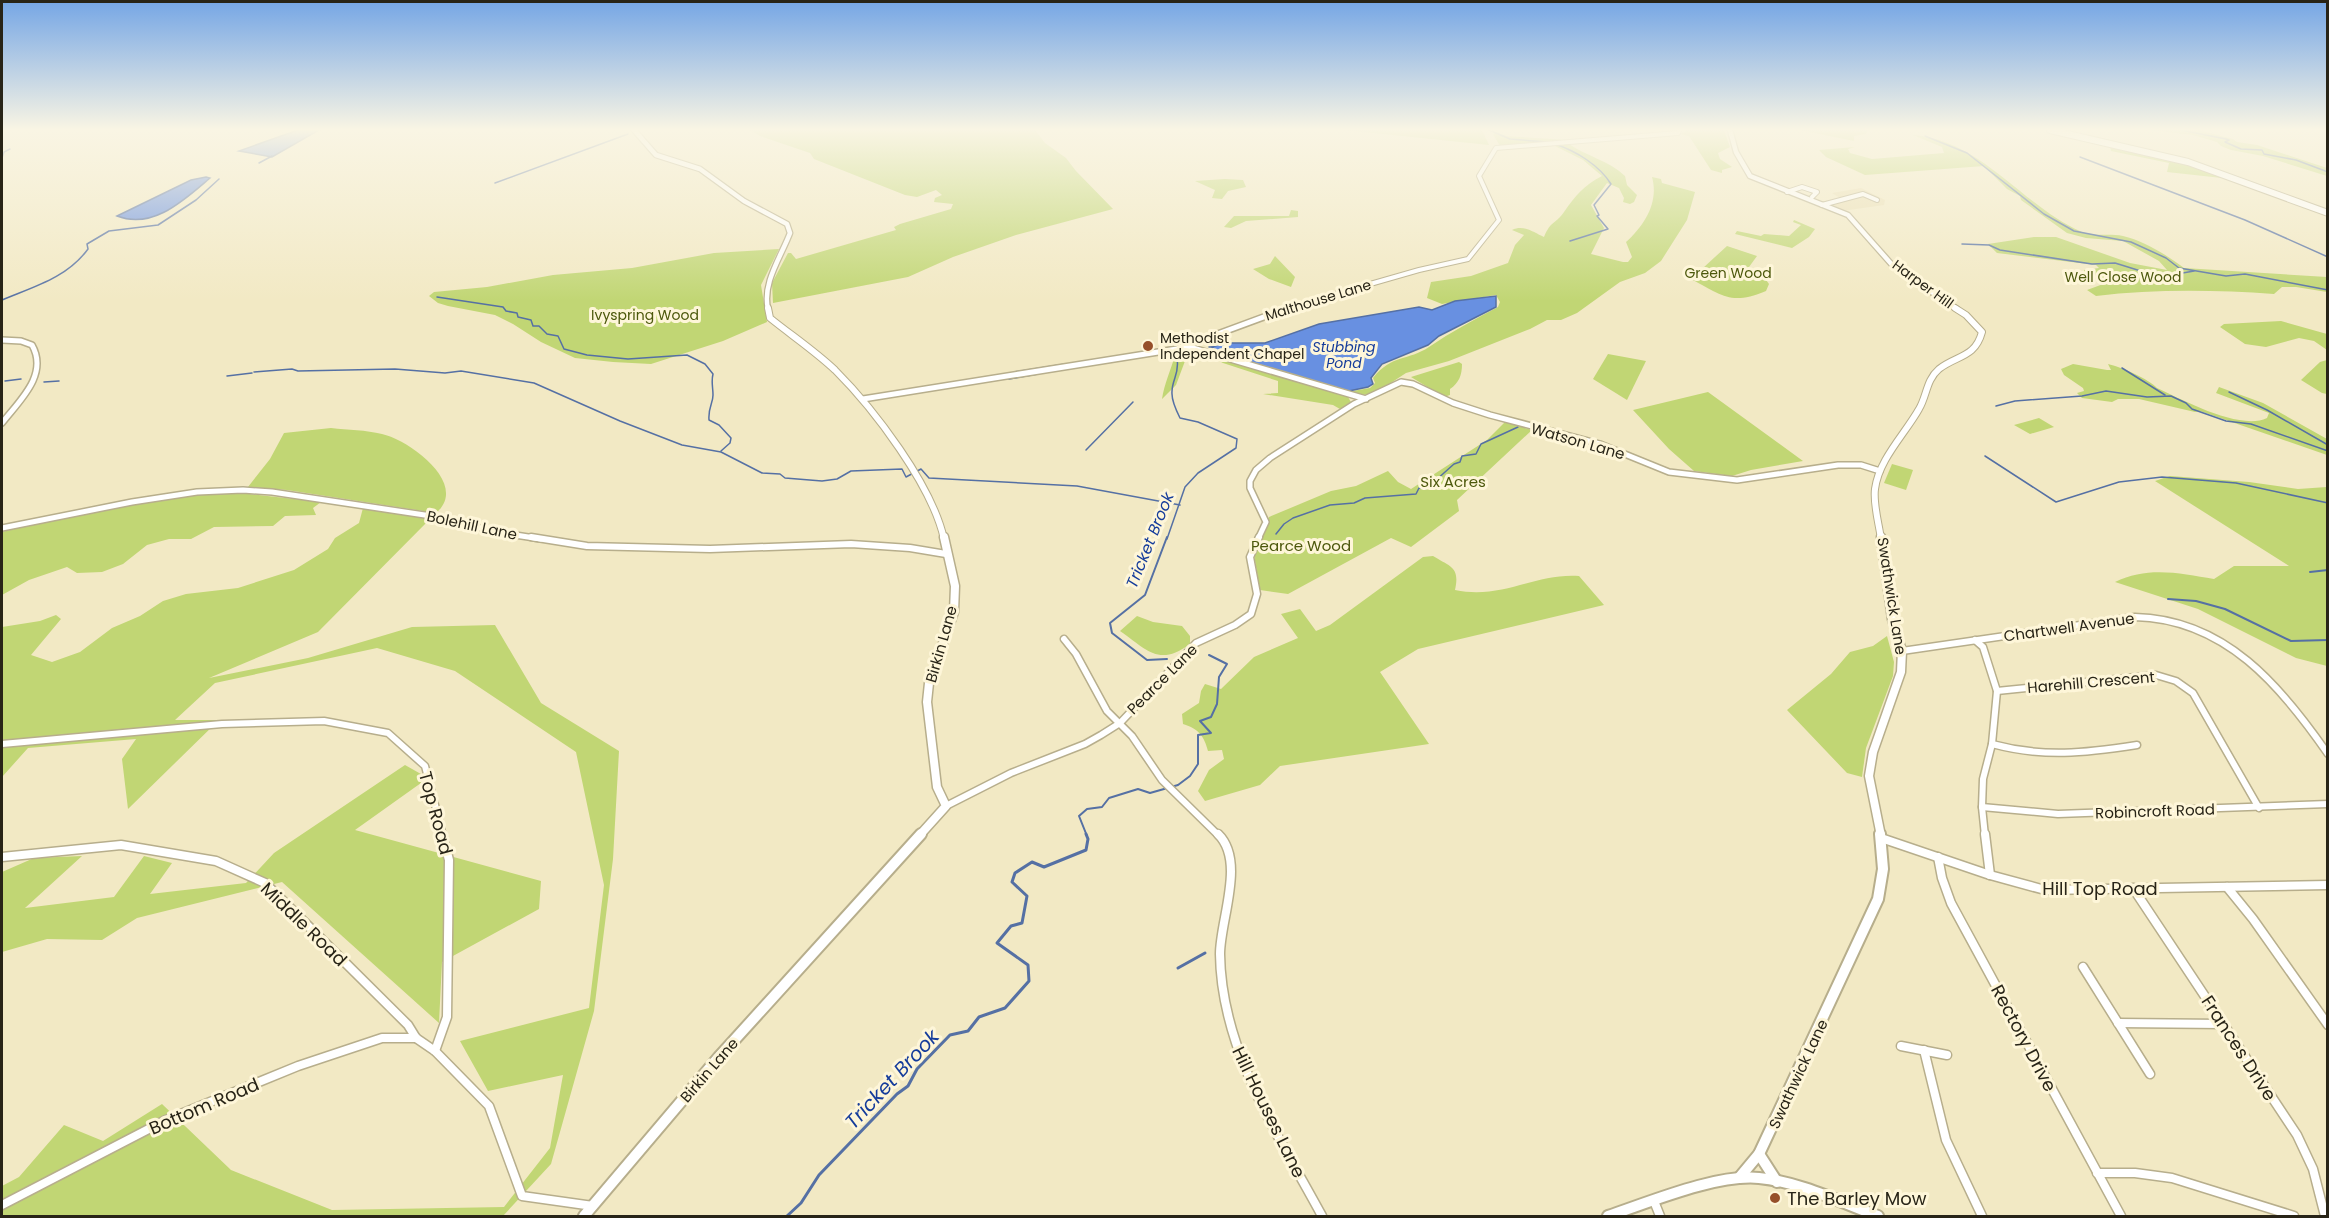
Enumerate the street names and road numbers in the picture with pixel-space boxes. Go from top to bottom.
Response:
street label: Harper Hill [1888,255,1958,313]
street label: Malthouse Lane [1263,274,1374,326]
street label: Watson Lane [1529,418,1627,464]
street label: Bolehill Lane [425,505,519,545]
street label: Swathwick Lane [1872,536,1912,656]
street label: Birkin Lane [920,603,962,685]
street label: Chartwell Avenue [2002,607,2136,647]
street label: Pearce Lane [1122,639,1202,719]
street label: Harehill Crescent [2026,666,2156,698]
street label: Top Road [413,769,459,857]
street label: Robincroft Road [2095,798,2215,824]
street label: Middle Road [255,876,353,972]
street label: Hill Top Road [2042,876,2158,901]
street label: Rectory Drive [1985,980,2063,1096]
street label: Frances Drive [2196,990,2282,1106]
street label: Swathwick Lane [1763,1016,1833,1132]
street label: Birkin Lane [675,1033,743,1107]
street label: Hill Houses Lane [1226,1042,1312,1182]
street label: Bottom Road [145,1072,263,1140]

